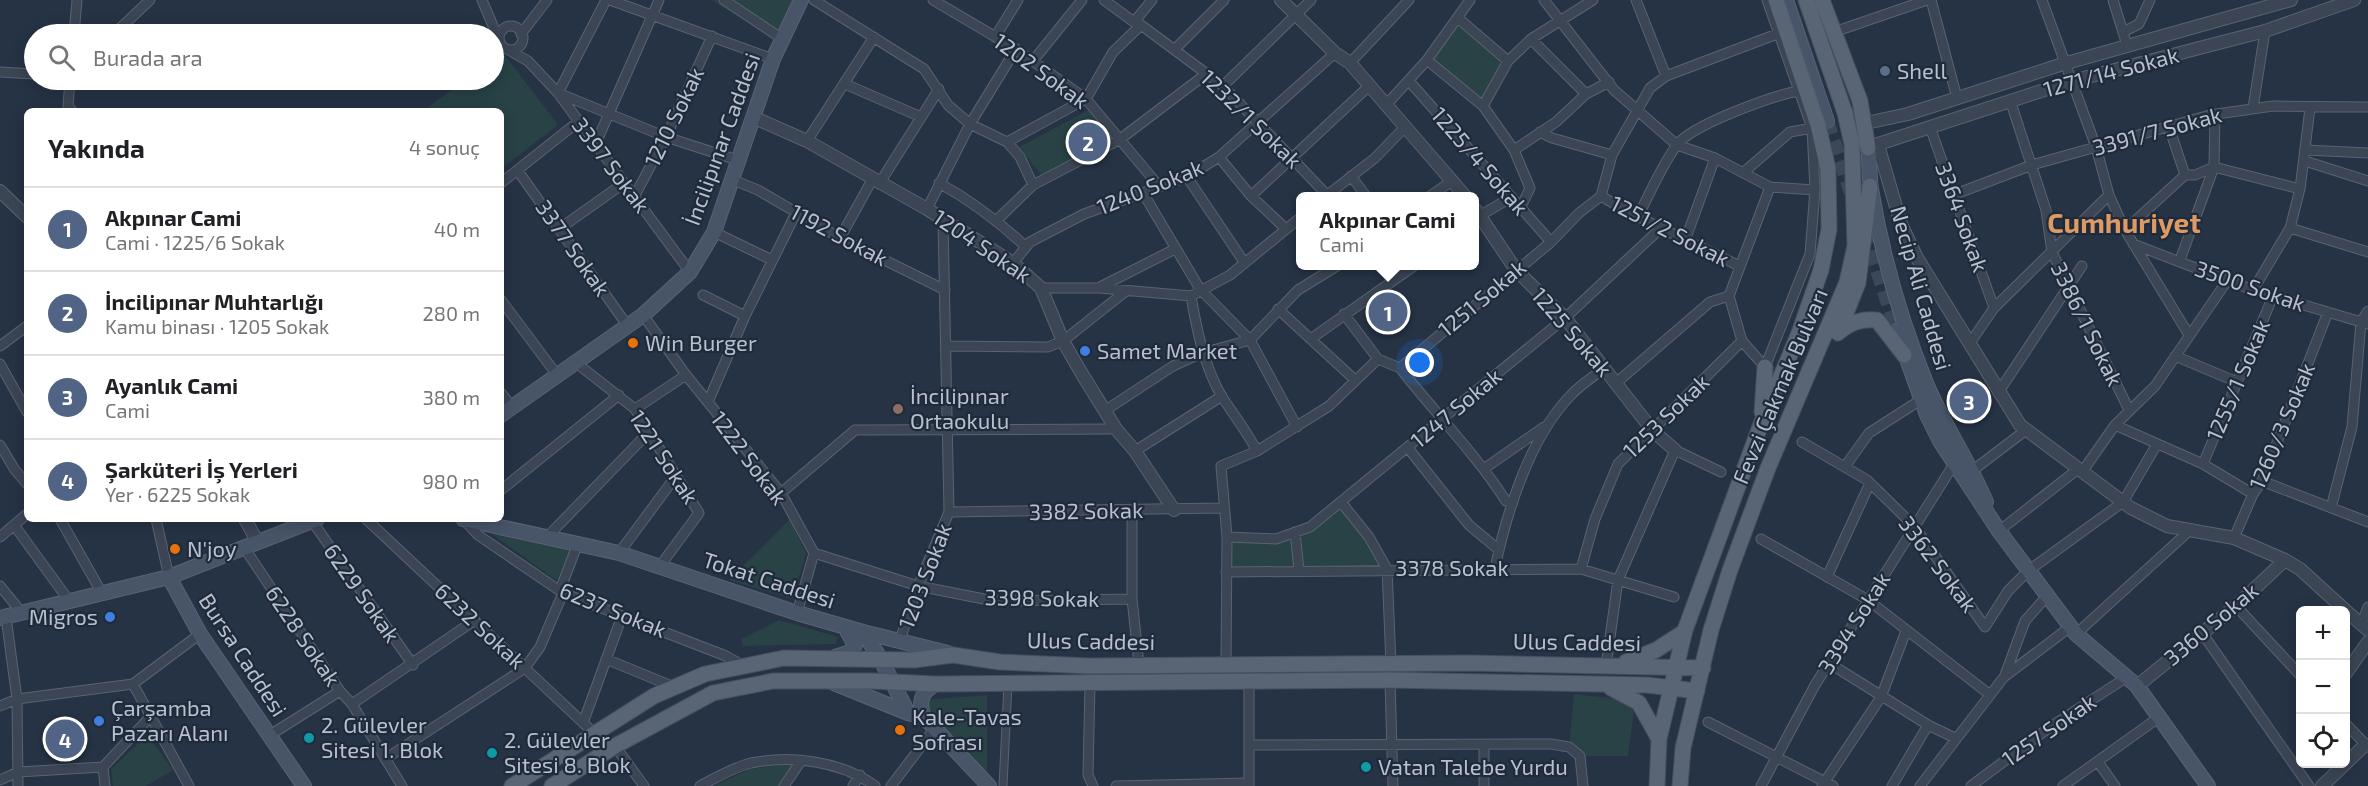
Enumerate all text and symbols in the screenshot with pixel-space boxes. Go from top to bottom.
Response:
search box [24,24,504,90]
street label: 1202 Sokak [989,27,1094,113]
street label: 1271/14 Sokak [2040,40,2181,102]
icon: search [45,41,78,74]
text: Burada ara [93,44,203,70]
street label: İncilipınar Caddesi [678,49,764,228]
place label: Shell [1897,57,1947,83]
street label: 1210 Sokak [638,63,708,171]
street label: 1232/1 Sokak [1196,64,1308,173]
marker: Shell [1878,64,1892,78]
street label: 3391/7 Sokak [2089,100,2224,160]
street label: 1225/4 Sokak [1427,101,1535,220]
street label: 3397 Sokak [568,112,656,217]
pin: 2 [1068,120,1108,164]
text: Yakında [48,132,145,163]
text: 4 sonuç [409,135,480,159]
street label: 1240 Sokak [1093,153,1206,219]
street label: 3364 Sokak [1931,158,1995,275]
street label: 1251/2 Sokak [1607,189,1734,271]
popup [1296,192,1479,270]
street label: 3377 Sokak [531,194,616,300]
street label: 1192 Sokak [786,198,893,271]
street label: 1204 Sokak [929,203,1036,287]
street label: Necip Ali Caddesi [1886,203,1958,373]
text: Akpınar Cami [105,204,241,230]
district label: Cumhuriyet [2047,205,2201,239]
text: Akpınar Cami [1319,206,1456,232]
text: 1 [63,217,72,241]
text: 40 m [434,217,480,241]
text: Cami · 1225/6 Sokak [105,230,285,254]
text: Cami [1319,232,1364,256]
street label: 1251 Sokak [1432,253,1530,341]
street label: 3500 Sokak [2192,254,2309,316]
street label: 3386/1 Sokak [2047,257,2129,390]
street label: 1225 Sokak [1527,281,1618,381]
street label: Fevzi Çakmak Bulvarı [1726,284,1834,488]
text: İncilipınar Muhtarlığı [105,288,324,314]
pin: 1 [1368,290,1408,334]
text: 2 [62,301,73,325]
text: 280 m [423,301,480,325]
text: Kamu binası · 1205 Sokak [105,314,329,338]
street label: 1255/1 Sokak [2200,315,2274,444]
place label: Win Burger [645,329,757,355]
marker: Win Burger [626,336,640,350]
place label: Samet Market [1097,337,1237,363]
marker: Samet Market [1078,344,1092,358]
your location [1405,348,1434,377]
street label: 1260/3 Sokak [2243,358,2319,493]
street label: 1247 Sokak [1405,362,1506,453]
street label: 1253 Sokak [1617,368,1714,463]
text: Ayanlık Cami [105,372,238,398]
pin: 3 [1950,378,1988,424]
place label: İncilipınar Ortaokulu [910,382,1009,433]
text: 3 [62,385,73,409]
text: 380 m [423,385,480,409]
text: Cami [105,398,150,422]
marker: İncilipınar Ortaokulu [891,402,905,416]
street label: 1221 Sokak [625,405,705,508]
street label: 1222 Sokak [706,406,793,509]
text: Şarküteri İş Yerleri [105,456,298,482]
text: 4 [61,469,74,493]
text: 980 m [422,469,480,493]
text: Yer · 6225 Sokak [105,482,250,506]
street label: 3382 Sokak [1029,496,1143,524]
street label: 3362 Sokak [1894,510,1983,617]
street label: 1203 Sokak [892,519,956,632]
place label: N'joy [187,535,237,562]
street label: 6229 Sokak [319,538,406,647]
marker: N'joy [168,542,182,556]
street label: Tokat Caddesi [700,545,839,613]
street label: 3378 Sokak [1395,554,1509,580]
street label: 3394 Sokak [1812,567,1895,678]
street label: 6237 Sokak [556,576,670,642]
street label: 3360 Sokak [2158,576,2263,670]
street label: 6232 Sokak [430,577,531,674]
street label: 6228 Sokak [261,581,347,690]
street label: 3398 Sokak [984,583,1100,611]
street label: Bursa Caddesi [194,588,293,721]
place label: Migros [29,603,98,629]
map controls [2296,606,2350,768]
button: + [2296,606,2350,660]
marker: Migros [103,610,117,624]
street label: Ulus Caddesi [1027,626,1155,654]
street label: Ulus Caddesi [1513,627,1641,655]
button: − [2296,660,2350,714]
street label: 1257 Sokak [1997,687,2100,771]
place label: Çarşamba Pazarı Alanı [111,694,229,745]
place label: Kale-Tavas Sofrası [912,703,1022,754]
place label: 2. Gülevler Sitesi 1. Blok [321,711,443,762]
marker: Çarşamba Pazarı Alanı [92,714,106,728]
button: locate [2296,714,2350,768]
pin: 4 [46,716,84,762]
marker: Kale-Tavas Sofrası [893,723,907,737]
place label: 2. Gülevler Sitesi 8. Blok [504,726,631,777]
marker: 2. Gülevler Sitesi 1. Blok [302,731,316,745]
marker: 2. Gülevler Sitesi 8. Blok [485,746,499,760]
place label: Vatan Talebe Yurdu [1378,753,1568,779]
marker: Vatan Talebe Yurdu [1359,760,1373,774]

